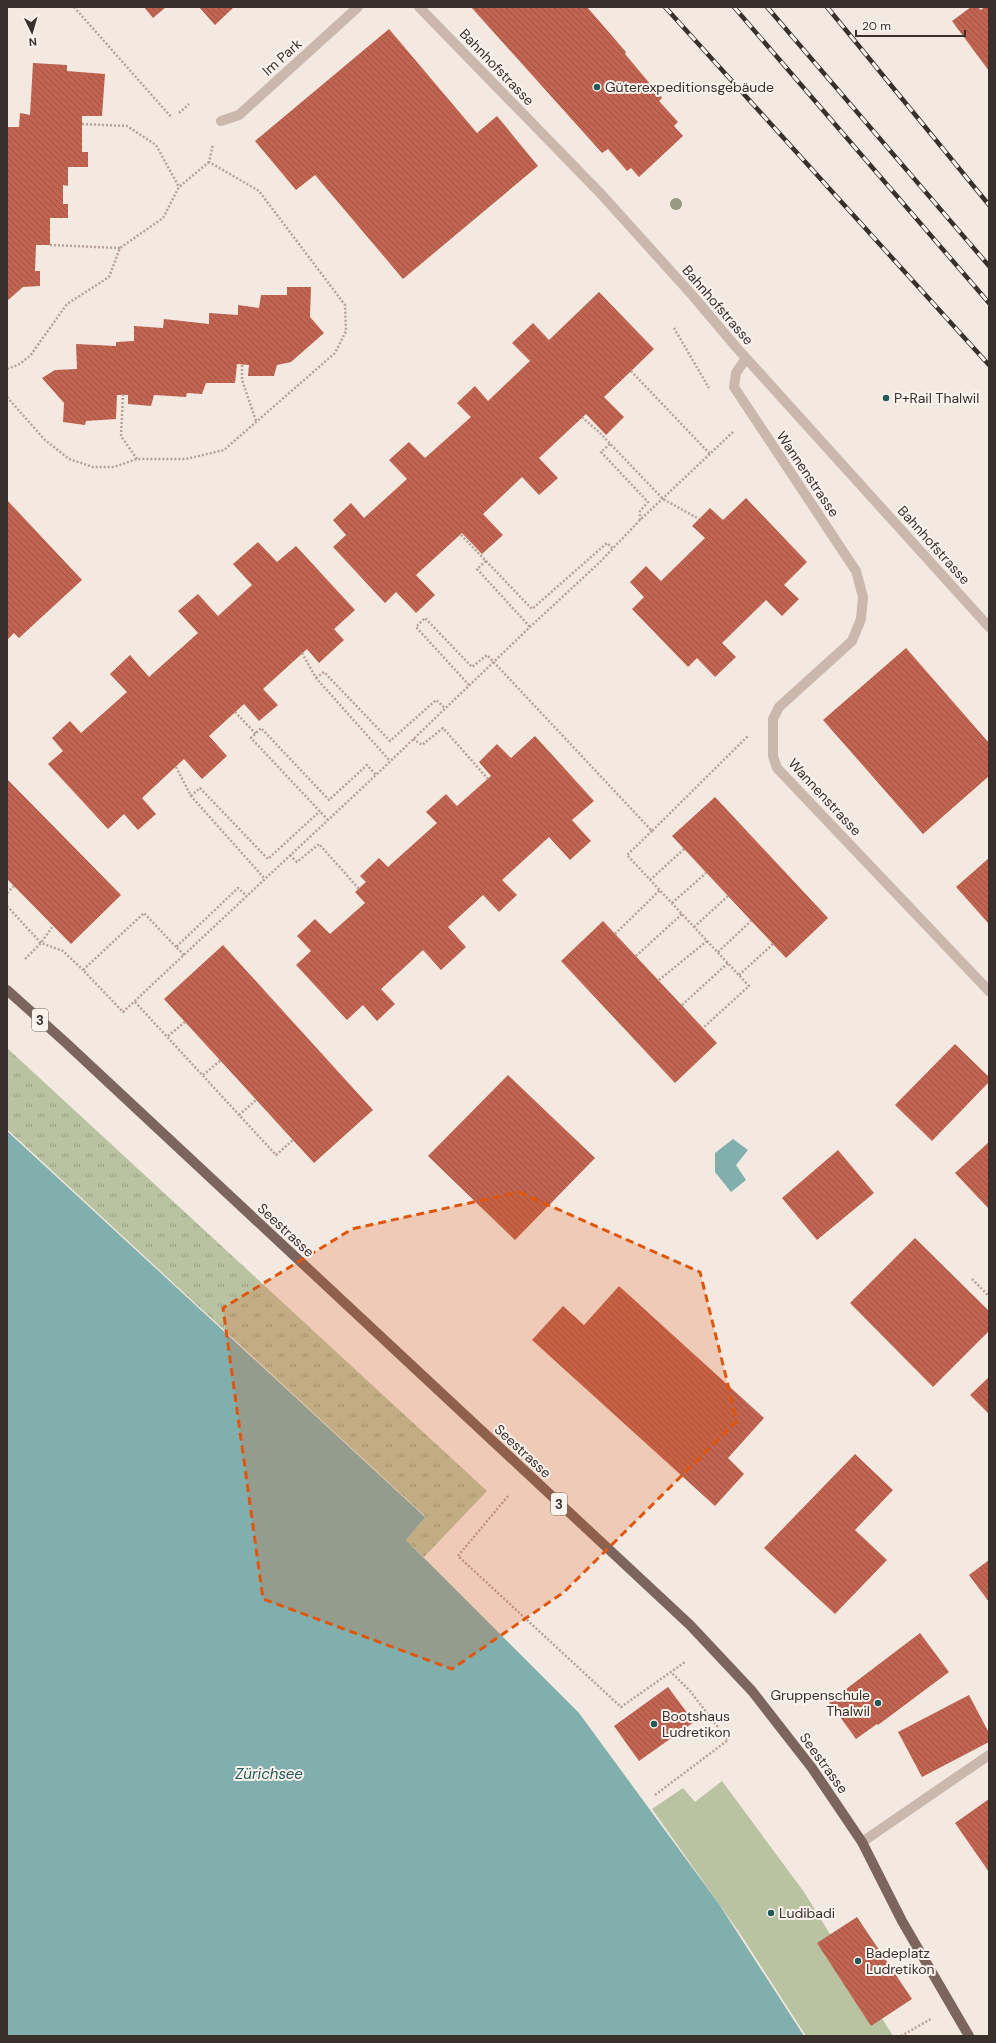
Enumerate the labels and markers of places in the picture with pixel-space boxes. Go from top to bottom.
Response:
place label: Güterexpeditionsgebäude [605,78,774,96]
marker: Güterexpeditionsgebäude [592,82,602,92]
place label: P+Rail Thalwil [894,389,979,407]
marker: P+Rail Thalwil [881,393,891,403]
place label: Gruppenschule Thalwil [770,1686,870,1720]
marker: Gruppenschule Thalwil [873,1698,883,1708]
place label: Bootshaus Ludretikon [662,1707,731,1741]
marker: Bootshaus Ludretikon [649,1719,659,1729]
place label: Ludibadi [779,1904,835,1922]
marker: Ludibadi [766,1908,776,1918]
place label: Badeplatz Ludretikon [866,1944,935,1978]
marker: Badeplatz Ludretikon [853,1956,863,1966]

